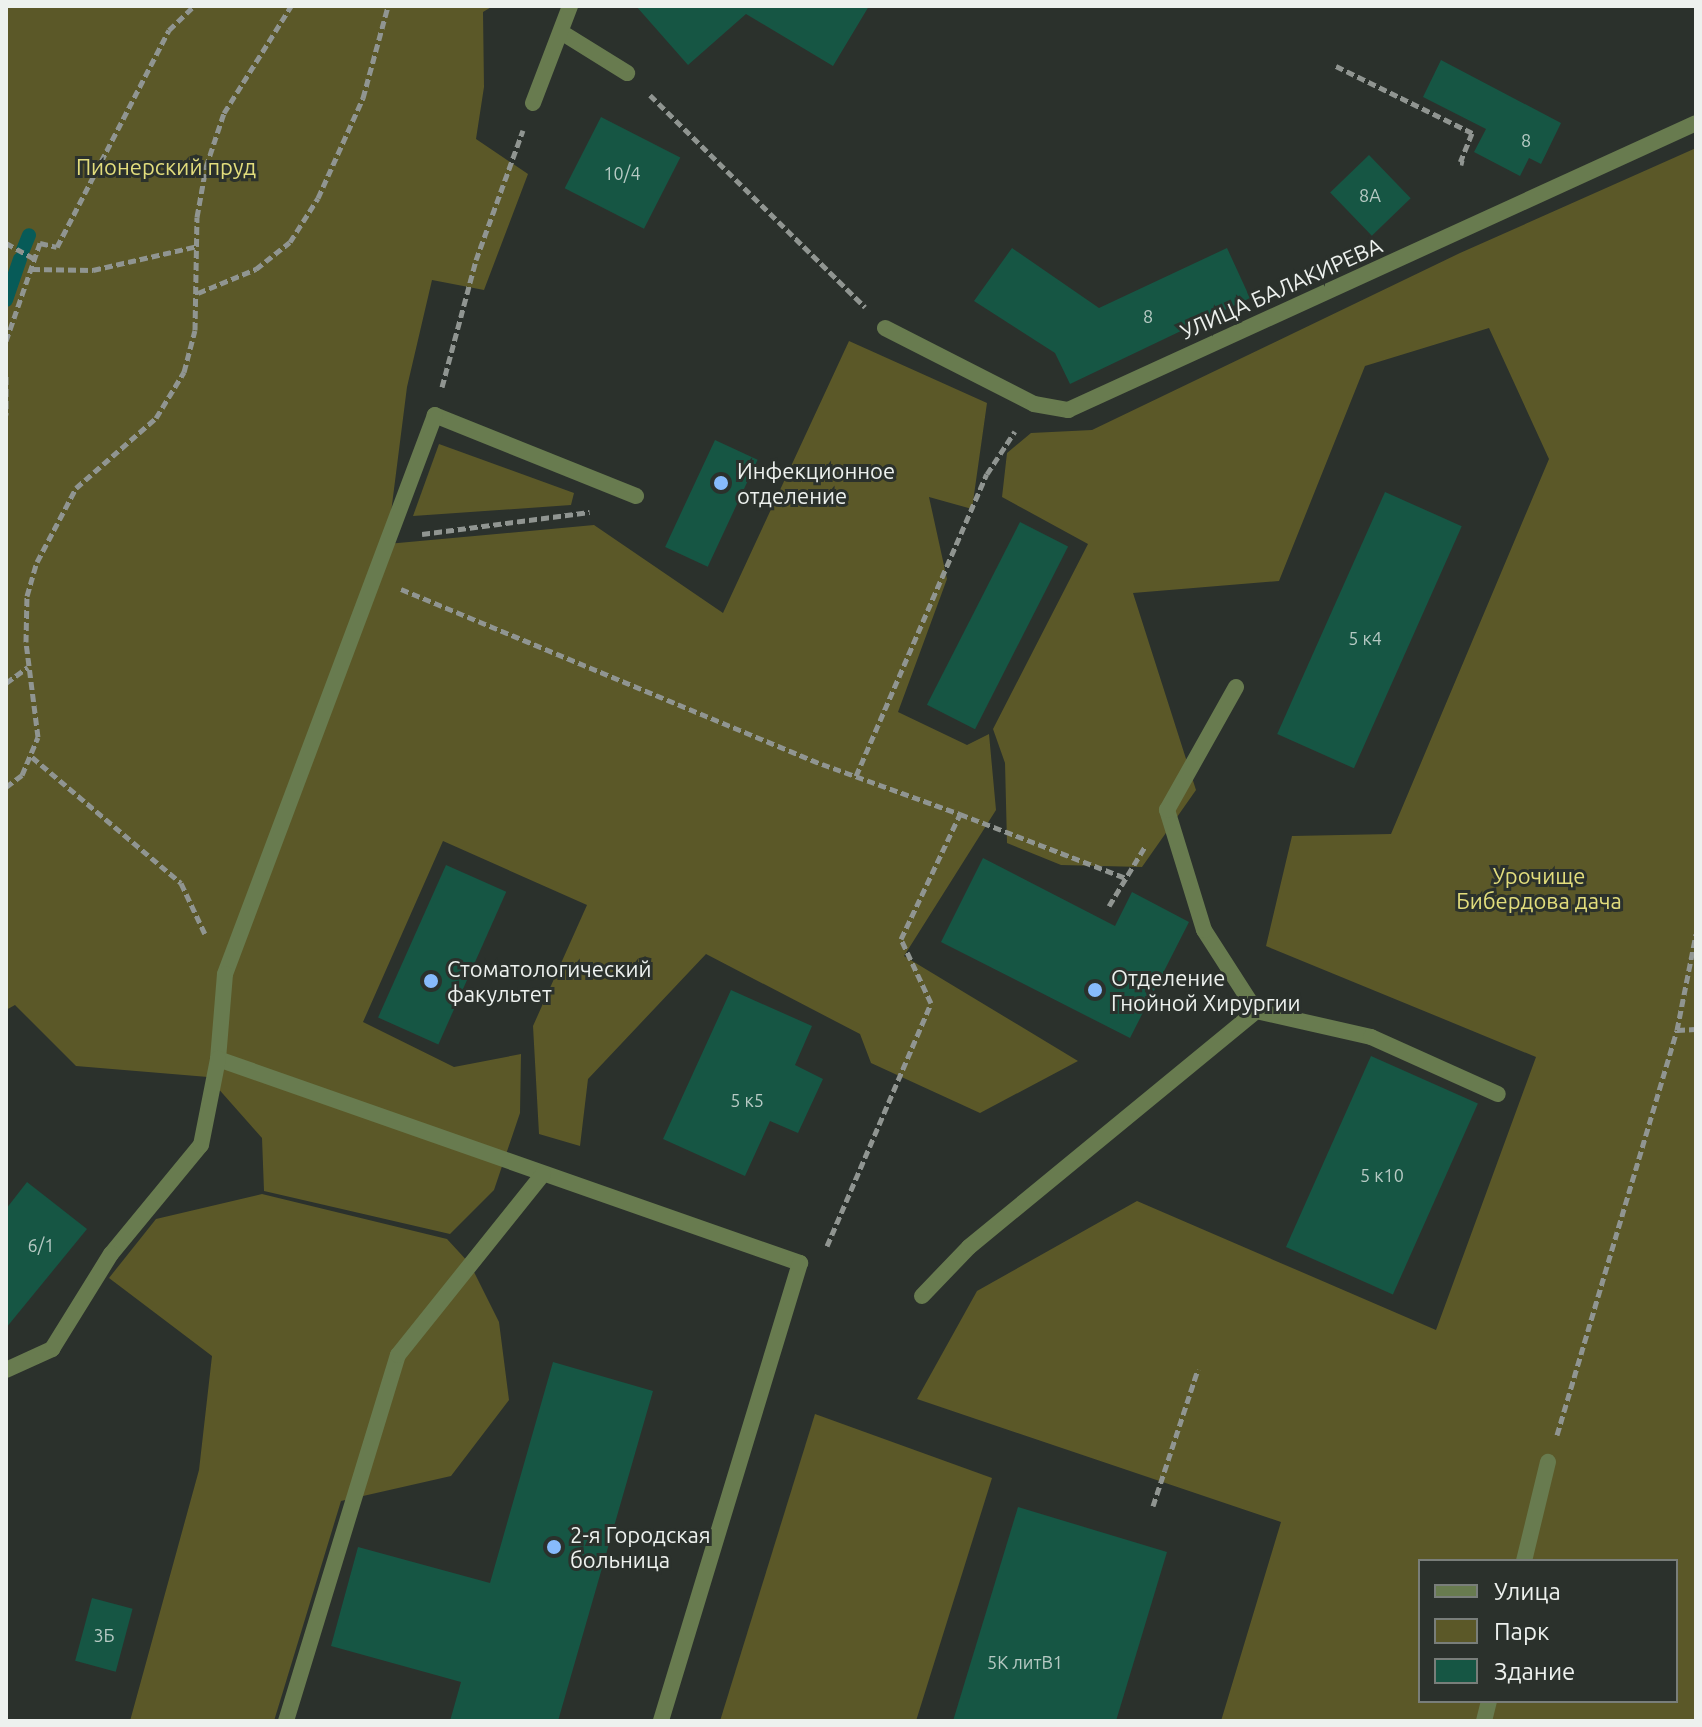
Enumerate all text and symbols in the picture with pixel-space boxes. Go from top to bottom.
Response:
house number: 8 [1521,129,1531,151]
park label: Пионерский пруд [76,154,256,180]
house number: 10/4 [603,162,641,184]
house number: 8А [1359,184,1381,206]
street label: УЛИЦА БАЛАКИРЕВА [1176,232,1386,344]
house number: 8 [1143,305,1153,327]
place label: Инфекционное отделение [737,457,895,508]
marker: Инфекционное отделение [712,474,730,492]
house number: 5 к4 [1348,627,1382,649]
park label: Урочище Бибердова дача [1456,862,1622,914]
place label: Стоматологический факультет [447,955,652,1006]
place label: Отделение Гнойной Хирургии [1111,964,1301,1016]
marker: Стоматологический факультет [422,972,440,990]
marker: Отделение Гнойной Хирургии [1086,981,1104,999]
house number: 5 к5 [730,1089,764,1111]
house number: 5 к10 [1360,1164,1404,1186]
house number: 6/1 [28,1234,54,1256]
place label: 2-я Городская больница [570,1521,711,1572]
marker: 2-я Городская больница [545,1538,563,1556]
legend [1418,1559,1678,1703]
text: Улица [1494,1578,1561,1605]
text: Парк [1494,1618,1549,1645]
house number: 3Б [93,1624,115,1646]
house number: 5К литВ1 [987,1651,1063,1673]
text: Здание [1494,1658,1575,1685]

